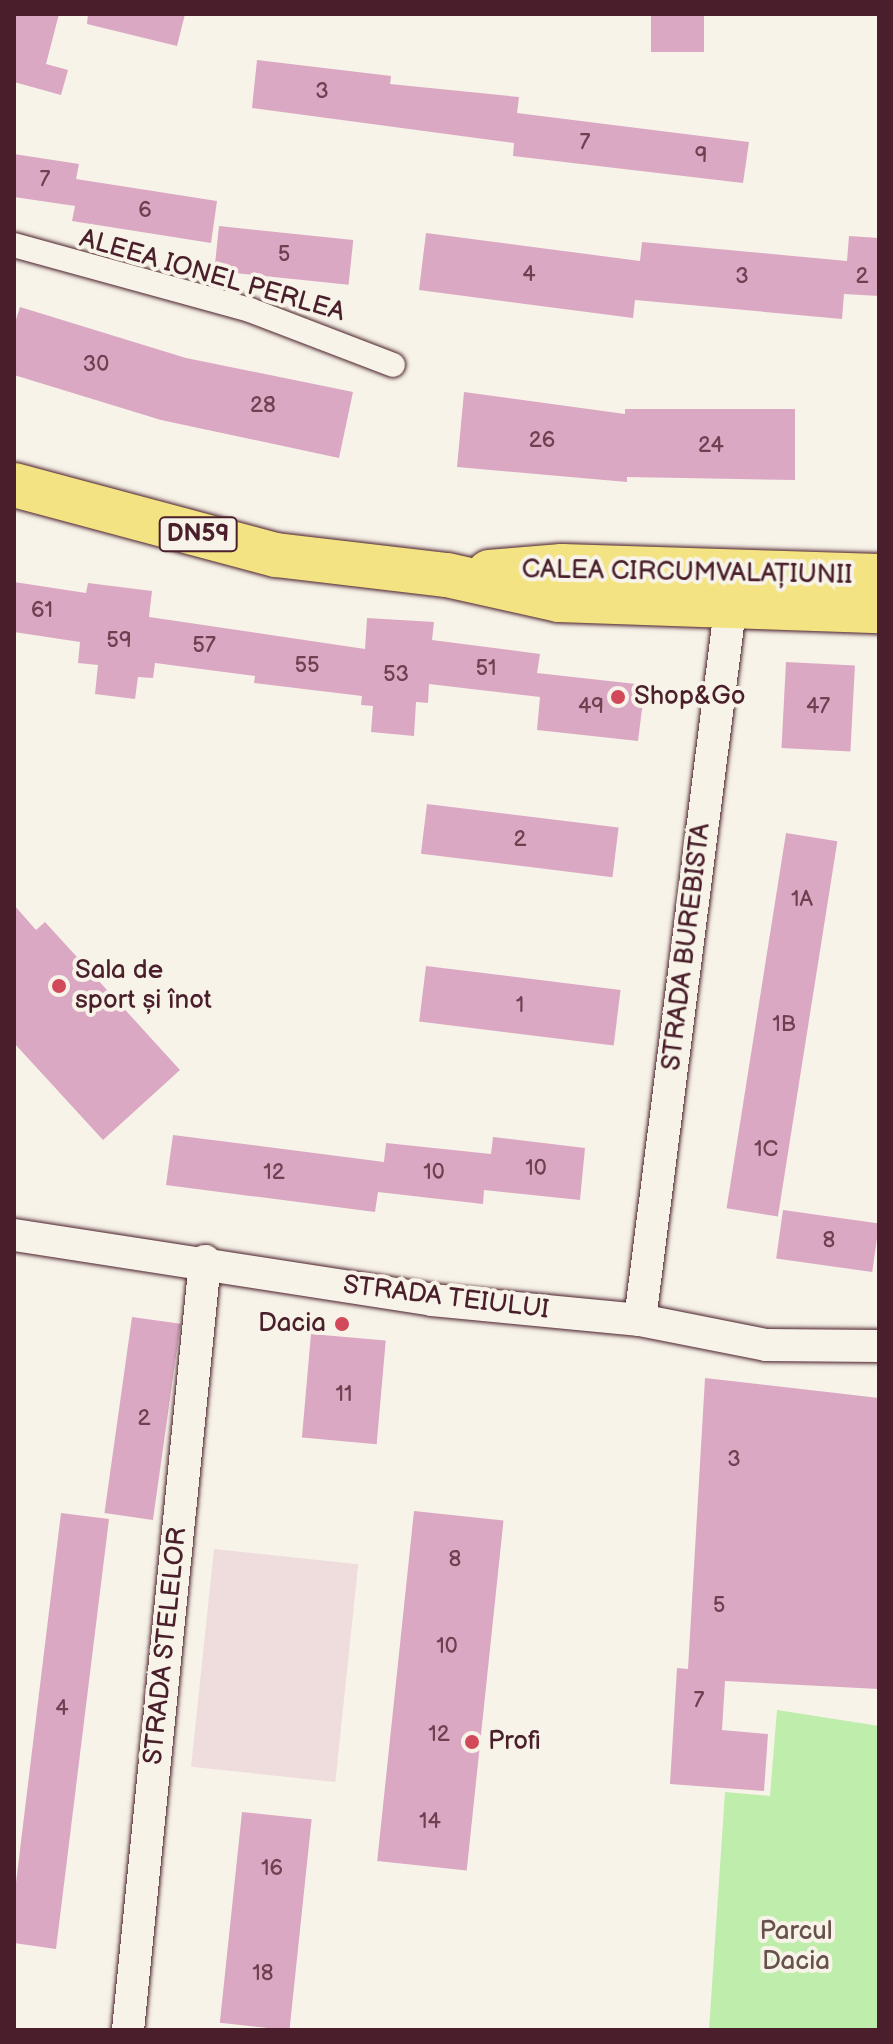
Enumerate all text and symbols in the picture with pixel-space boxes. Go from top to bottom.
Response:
house number: 3 [315,79,329,105]
house number: 7 [580,130,590,156]
house number: 9 [695,143,707,169]
house number: 7 [40,167,50,193]
house number: 6 [138,198,152,224]
street label: ALEEA IONEL PERLEA [76,223,348,329]
house number: 5 [278,242,290,268]
house number: 4 [522,262,536,288]
house number: 3 [735,264,749,290]
house number: 2 [856,264,868,290]
house number: 30 [83,352,109,378]
house number: 28 [250,393,276,419]
house number: 26 [529,428,555,454]
house number: 24 [698,433,724,459]
road number: DN59 [158,514,238,554]
street label: CALEA CIRCUMVALAȚIUNII [521,555,853,591]
house number: 61 [31,598,53,624]
house number: 59 [106,628,132,654]
house number: 57 [192,633,216,659]
house number: 55 [294,653,320,679]
house number: 51 [475,656,497,682]
house number: 53 [383,662,409,688]
place label: Shop&Go [634,681,745,713]
marker: Shop&Go [609,688,627,706]
house number: 49 [578,694,604,720]
house number: 47 [806,694,830,720]
street label: STRADA BUREBISTA [656,822,718,1072]
house number: 2 [514,827,526,853]
house number: 1A [791,887,813,913]
place label: Sala de sport și înot [75,955,212,1016]
marker: Sala de sport și înot [50,977,68,995]
house number: 1 [516,993,524,1019]
house number: 1B [772,1012,796,1038]
house number: 1C [754,1137,778,1163]
house number: 10 [525,1156,547,1182]
house number: 12 [263,1160,285,1186]
house number: 10 [423,1160,445,1186]
house number: 8 [823,1228,835,1254]
street label: STRADA TEIULUI [341,1270,551,1326]
place label: Dacia [258,1308,326,1340]
marker: Dacia [333,1315,351,1333]
house number: 11 [335,1382,353,1408]
house number: 2 [138,1406,150,1432]
house number: 3 [727,1447,741,1473]
street label: STRADA STELELOR [138,1526,194,1766]
house number: 8 [449,1547,461,1573]
house number: 5 [713,1593,725,1619]
house number: 10 [436,1634,458,1660]
house number: 7 [694,1688,704,1714]
house number: 4 [55,1696,69,1722]
house number: 12 [428,1722,450,1748]
place label: Profi [488,1726,541,1758]
marker: Profi [463,1733,481,1751]
house number: 14 [419,1809,441,1835]
house number: 16 [261,1856,283,1882]
park label: Parcul Dacia [759,1916,833,1978]
house number: 18 [252,1961,274,1987]

